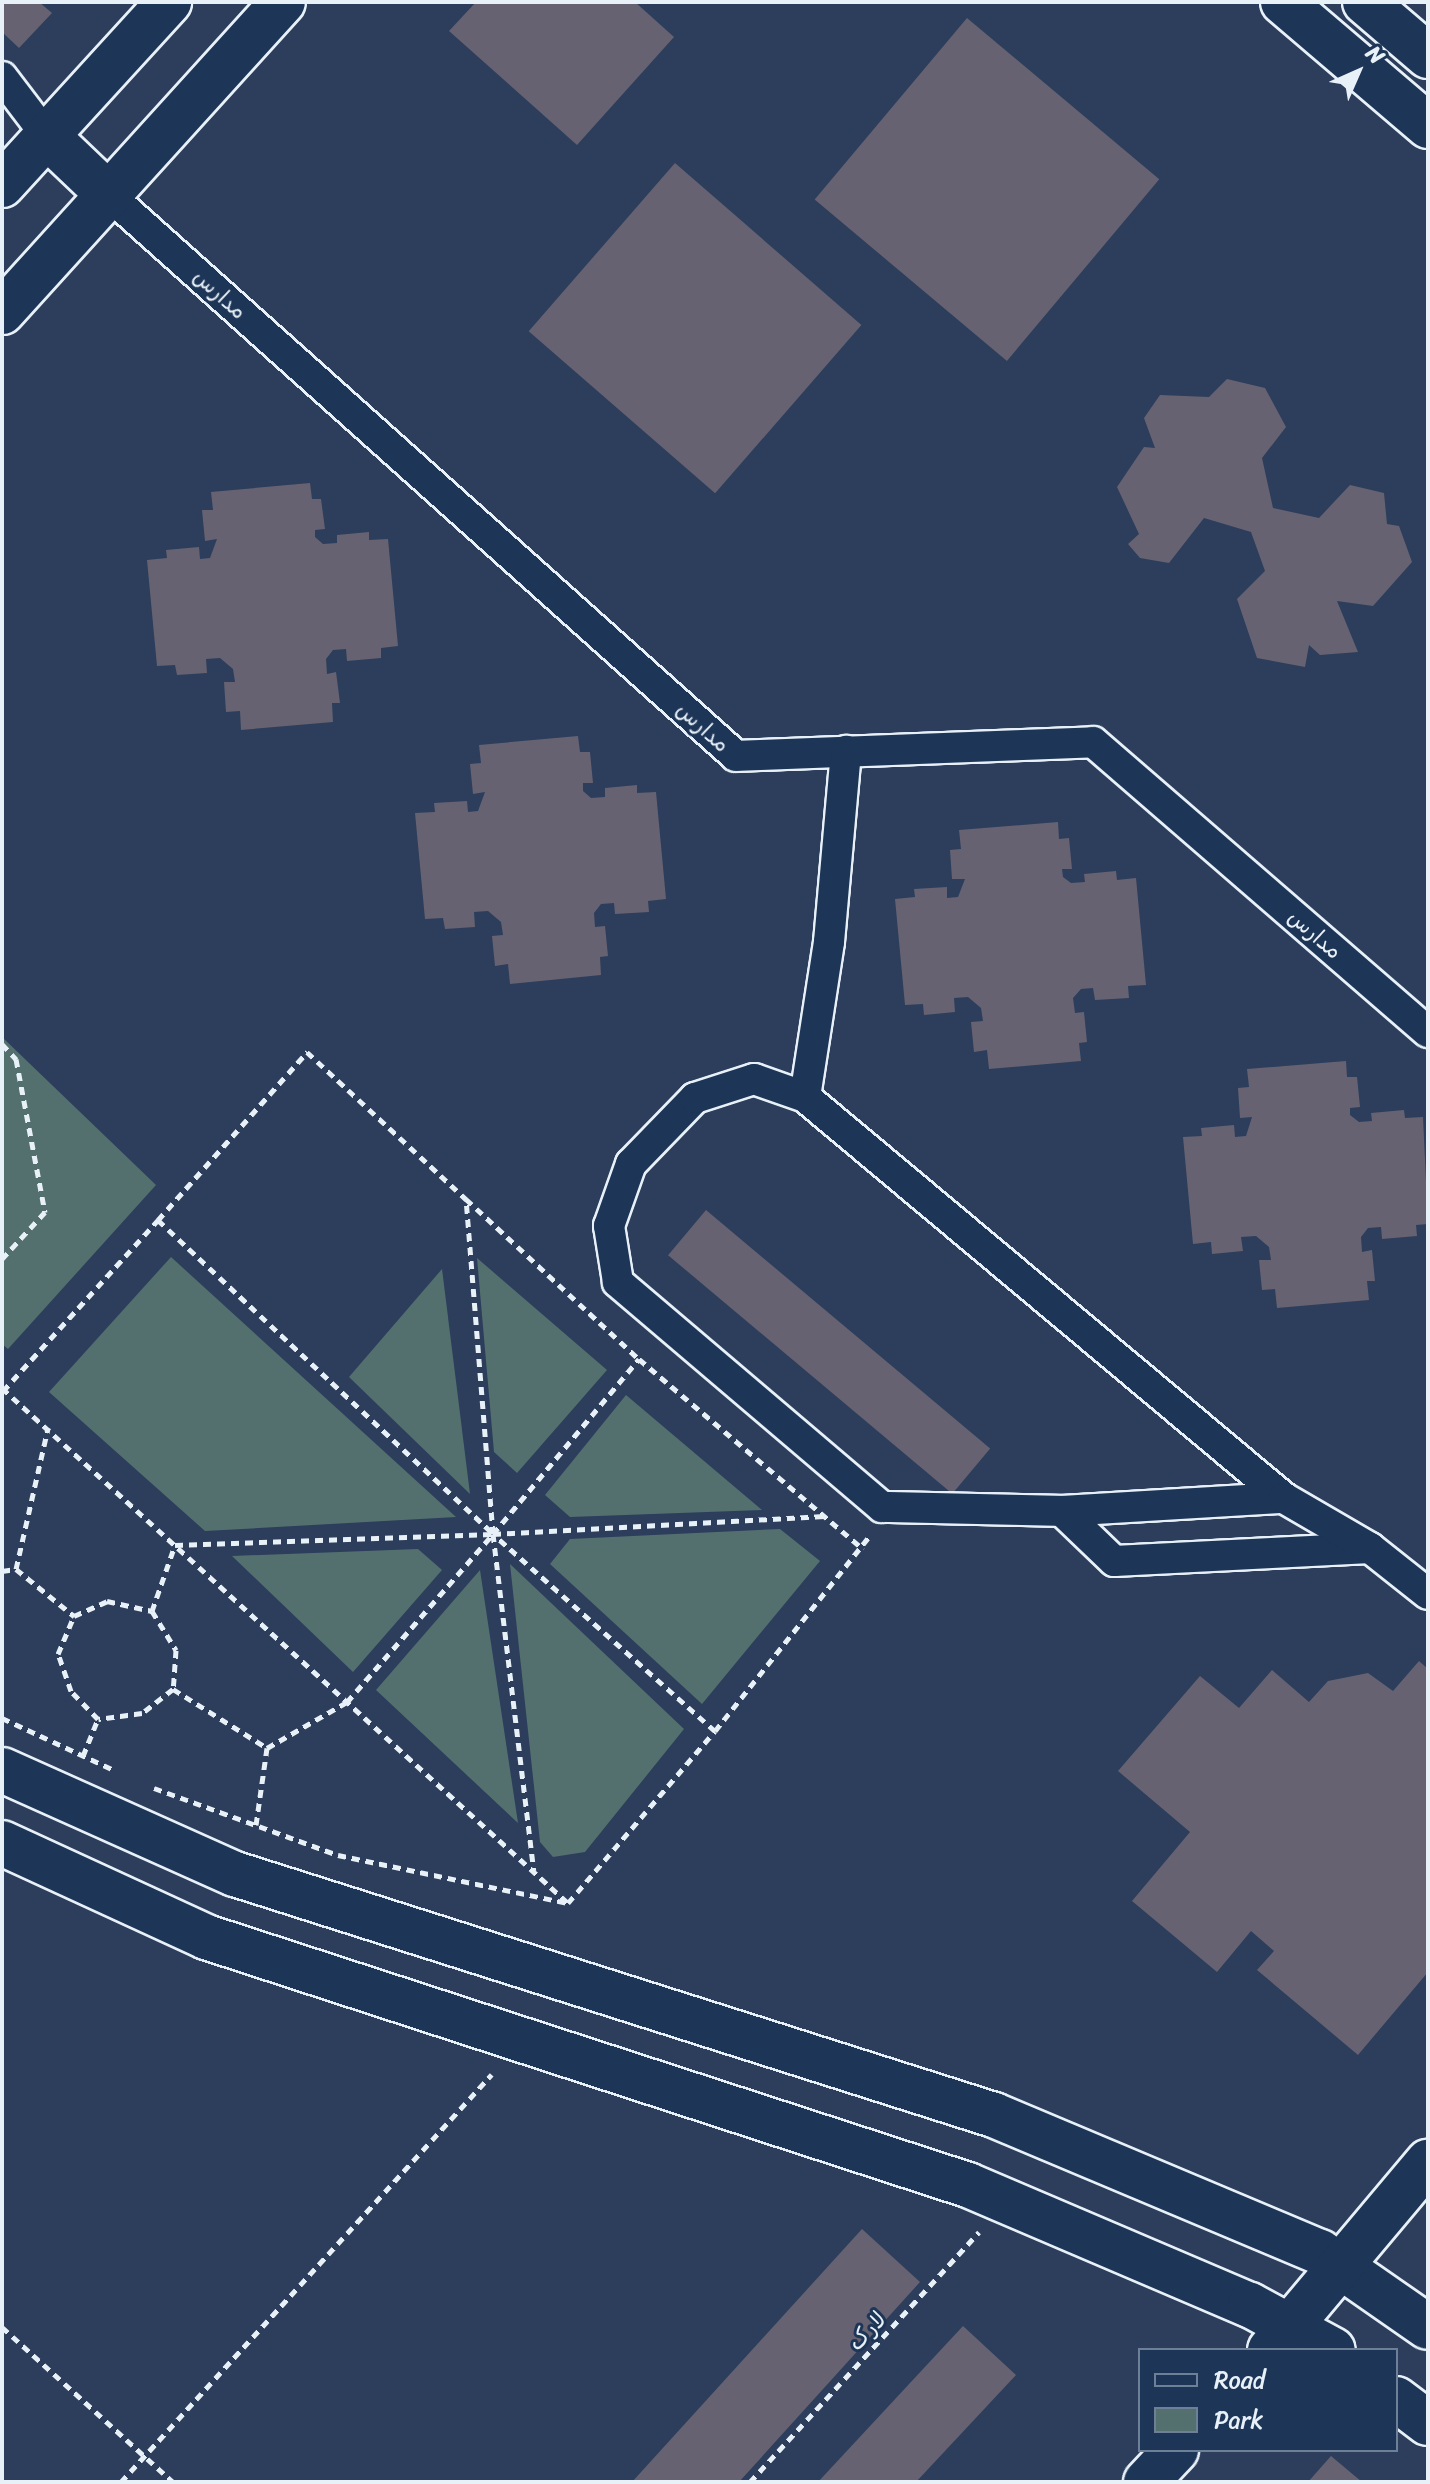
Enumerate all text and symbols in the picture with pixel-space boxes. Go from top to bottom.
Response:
north arrow [1318,32,1398,112]
text: N [1356,35,1395,74]
street label: مدارس [188,263,252,325]
street label: مدارس [671,696,735,758]
street label: مدارس [1283,903,1347,965]
street label: لارک [842,2306,892,2356]
legend [1138,2348,1398,2452]
text: Road [1214,2359,1265,2401]
text: Park [1214,2399,1263,2441]

